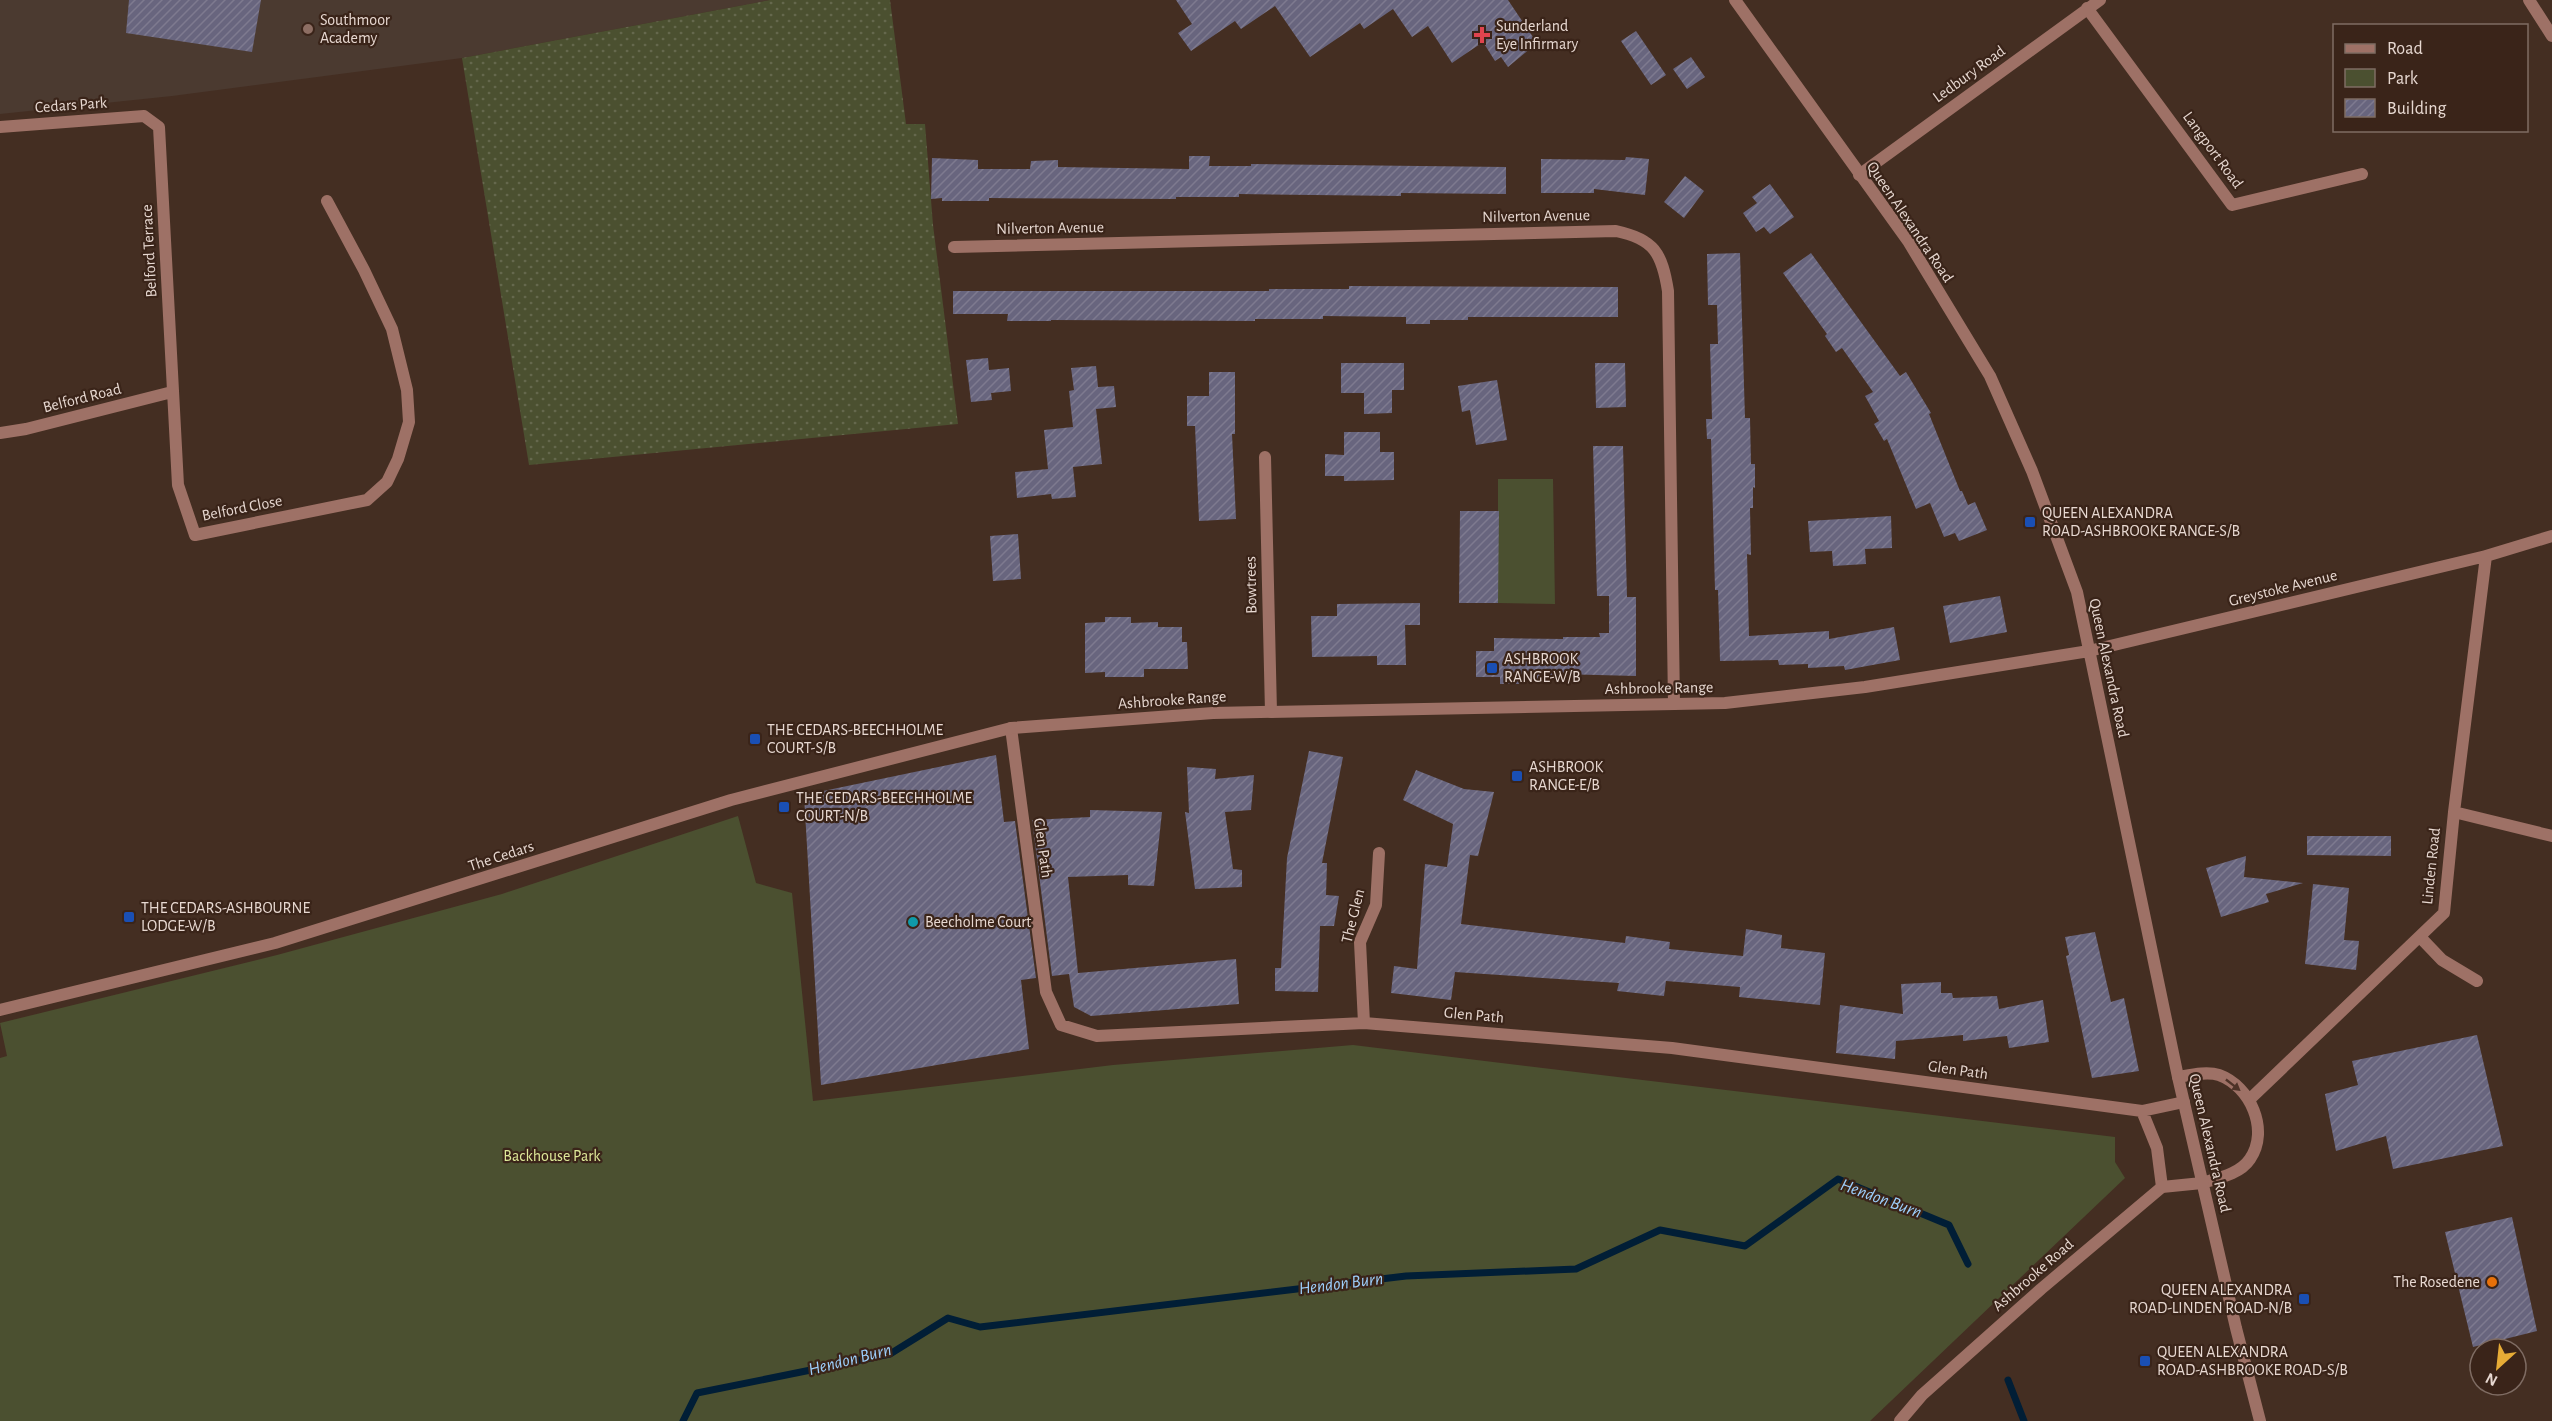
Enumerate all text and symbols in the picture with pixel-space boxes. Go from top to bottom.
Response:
place label: Southmoor Academy [320,12,391,47]
place label: Sunderland Eye Infirmary [1496,18,1579,53]
marker: Southmoor Academy [301,22,315,36]
legend [2333,24,2528,132]
marker: Sunderland Eye Infirmary [1473,26,1491,44]
text: Road [2387,40,2423,58]
street label: Ledbury Road [1930,43,2009,106]
text: Park [2387,70,2419,88]
street label: Cedars Park [34,94,108,116]
text: Building [2387,100,2447,118]
street label: Langport Road [2180,109,2246,191]
street label: Queen Alexandra Road [1863,159,1956,286]
street label: Belford Terrace [139,204,159,298]
street label: Nilverton Avenue [1482,207,1590,225]
street label: Nilverton Avenue [996,219,1104,237]
street label: Belford Road [41,381,123,415]
street label: Belford Close [200,492,284,524]
place label: QUEEN ALEXANDRA ROAD-ASHBROOKE RANGE-S/B [2042,505,2240,539]
marker: QUEEN ALEXANDRA ROAD-ASHBROOKE RANGE-S/B [2023,515,2037,529]
street label: Bowtrees [1242,556,1260,614]
street label: Greystoke Avenue [2227,567,2339,610]
street label: Queen Alexandra Road [2085,597,2132,739]
place label: ASHBROOK RANGE-W/B [1504,651,1581,685]
marker: ASHBROOK RANGE-W/B [1485,661,1499,675]
street label: Ashbrooke Range [1605,679,1713,697]
street label: Ashbrooke Range [1117,688,1227,712]
place label: THE CEDARS-BEECHHOLME COURT-S/B [767,722,944,756]
marker: THE CEDARS-BEECHHOLME COURT-S/B [748,732,762,746]
place label: ASHBROOK RANGE-E/B [1529,759,1603,793]
marker: ASHBROOK RANGE-E/B [1510,769,1524,783]
place label: THE CEDARS-BEECHHOLME COURT-N/B [796,790,973,824]
marker: THE CEDARS-BEECHHOLME COURT-N/B [777,800,791,814]
street label: Glen Path [1031,817,1055,879]
street label: Linden Road [2419,827,2443,905]
street label: The Cedars [466,838,536,874]
street label: The Glen [1339,887,1367,945]
place label: THE CEDARS-ASHBOURNE LODGE-W/B [141,900,310,934]
marker: THE CEDARS-ASHBOURNE LODGE-W/B [122,910,136,924]
place label: Beecholme Court [925,914,1031,930]
marker: Beecholme Court [906,915,920,929]
street label: Glen Path [1443,1004,1505,1026]
street label: Glen Path [1927,1058,1989,1082]
street label: Queen Alexandra Road [2185,1072,2234,1214]
one-way arrow [2225,1079,2240,1091]
park label: Backhouse Park [503,1148,601,1164]
water label: Hendon Burn [1838,1176,1924,1222]
street label: Ashbrooke Road [1990,1236,2076,1314]
water label: Hendon Burn [1298,1270,1384,1298]
place label: The Rosedene [2393,1274,2480,1290]
marker: The Rosedene [2485,1275,2499,1289]
place label: QUEEN ALEXANDRA ROAD-LINDEN ROAD-N/B [2129,1282,2292,1316]
marker: QUEEN ALEXANDRA ROAD-LINDEN ROAD-N/B [2297,1292,2311,1306]
north arrow [2468,1337,2528,1397]
water label: Hendon Burn [807,1341,893,1379]
place label: QUEEN ALEXANDRA ROAD-ASHBROOKE ROAD-S/B [2157,1344,2348,1378]
marker: QUEEN ALEXANDRA ROAD-ASHBROOKE ROAD-S/B [2138,1354,2152,1368]
text: N [2483,1370,2500,1389]

